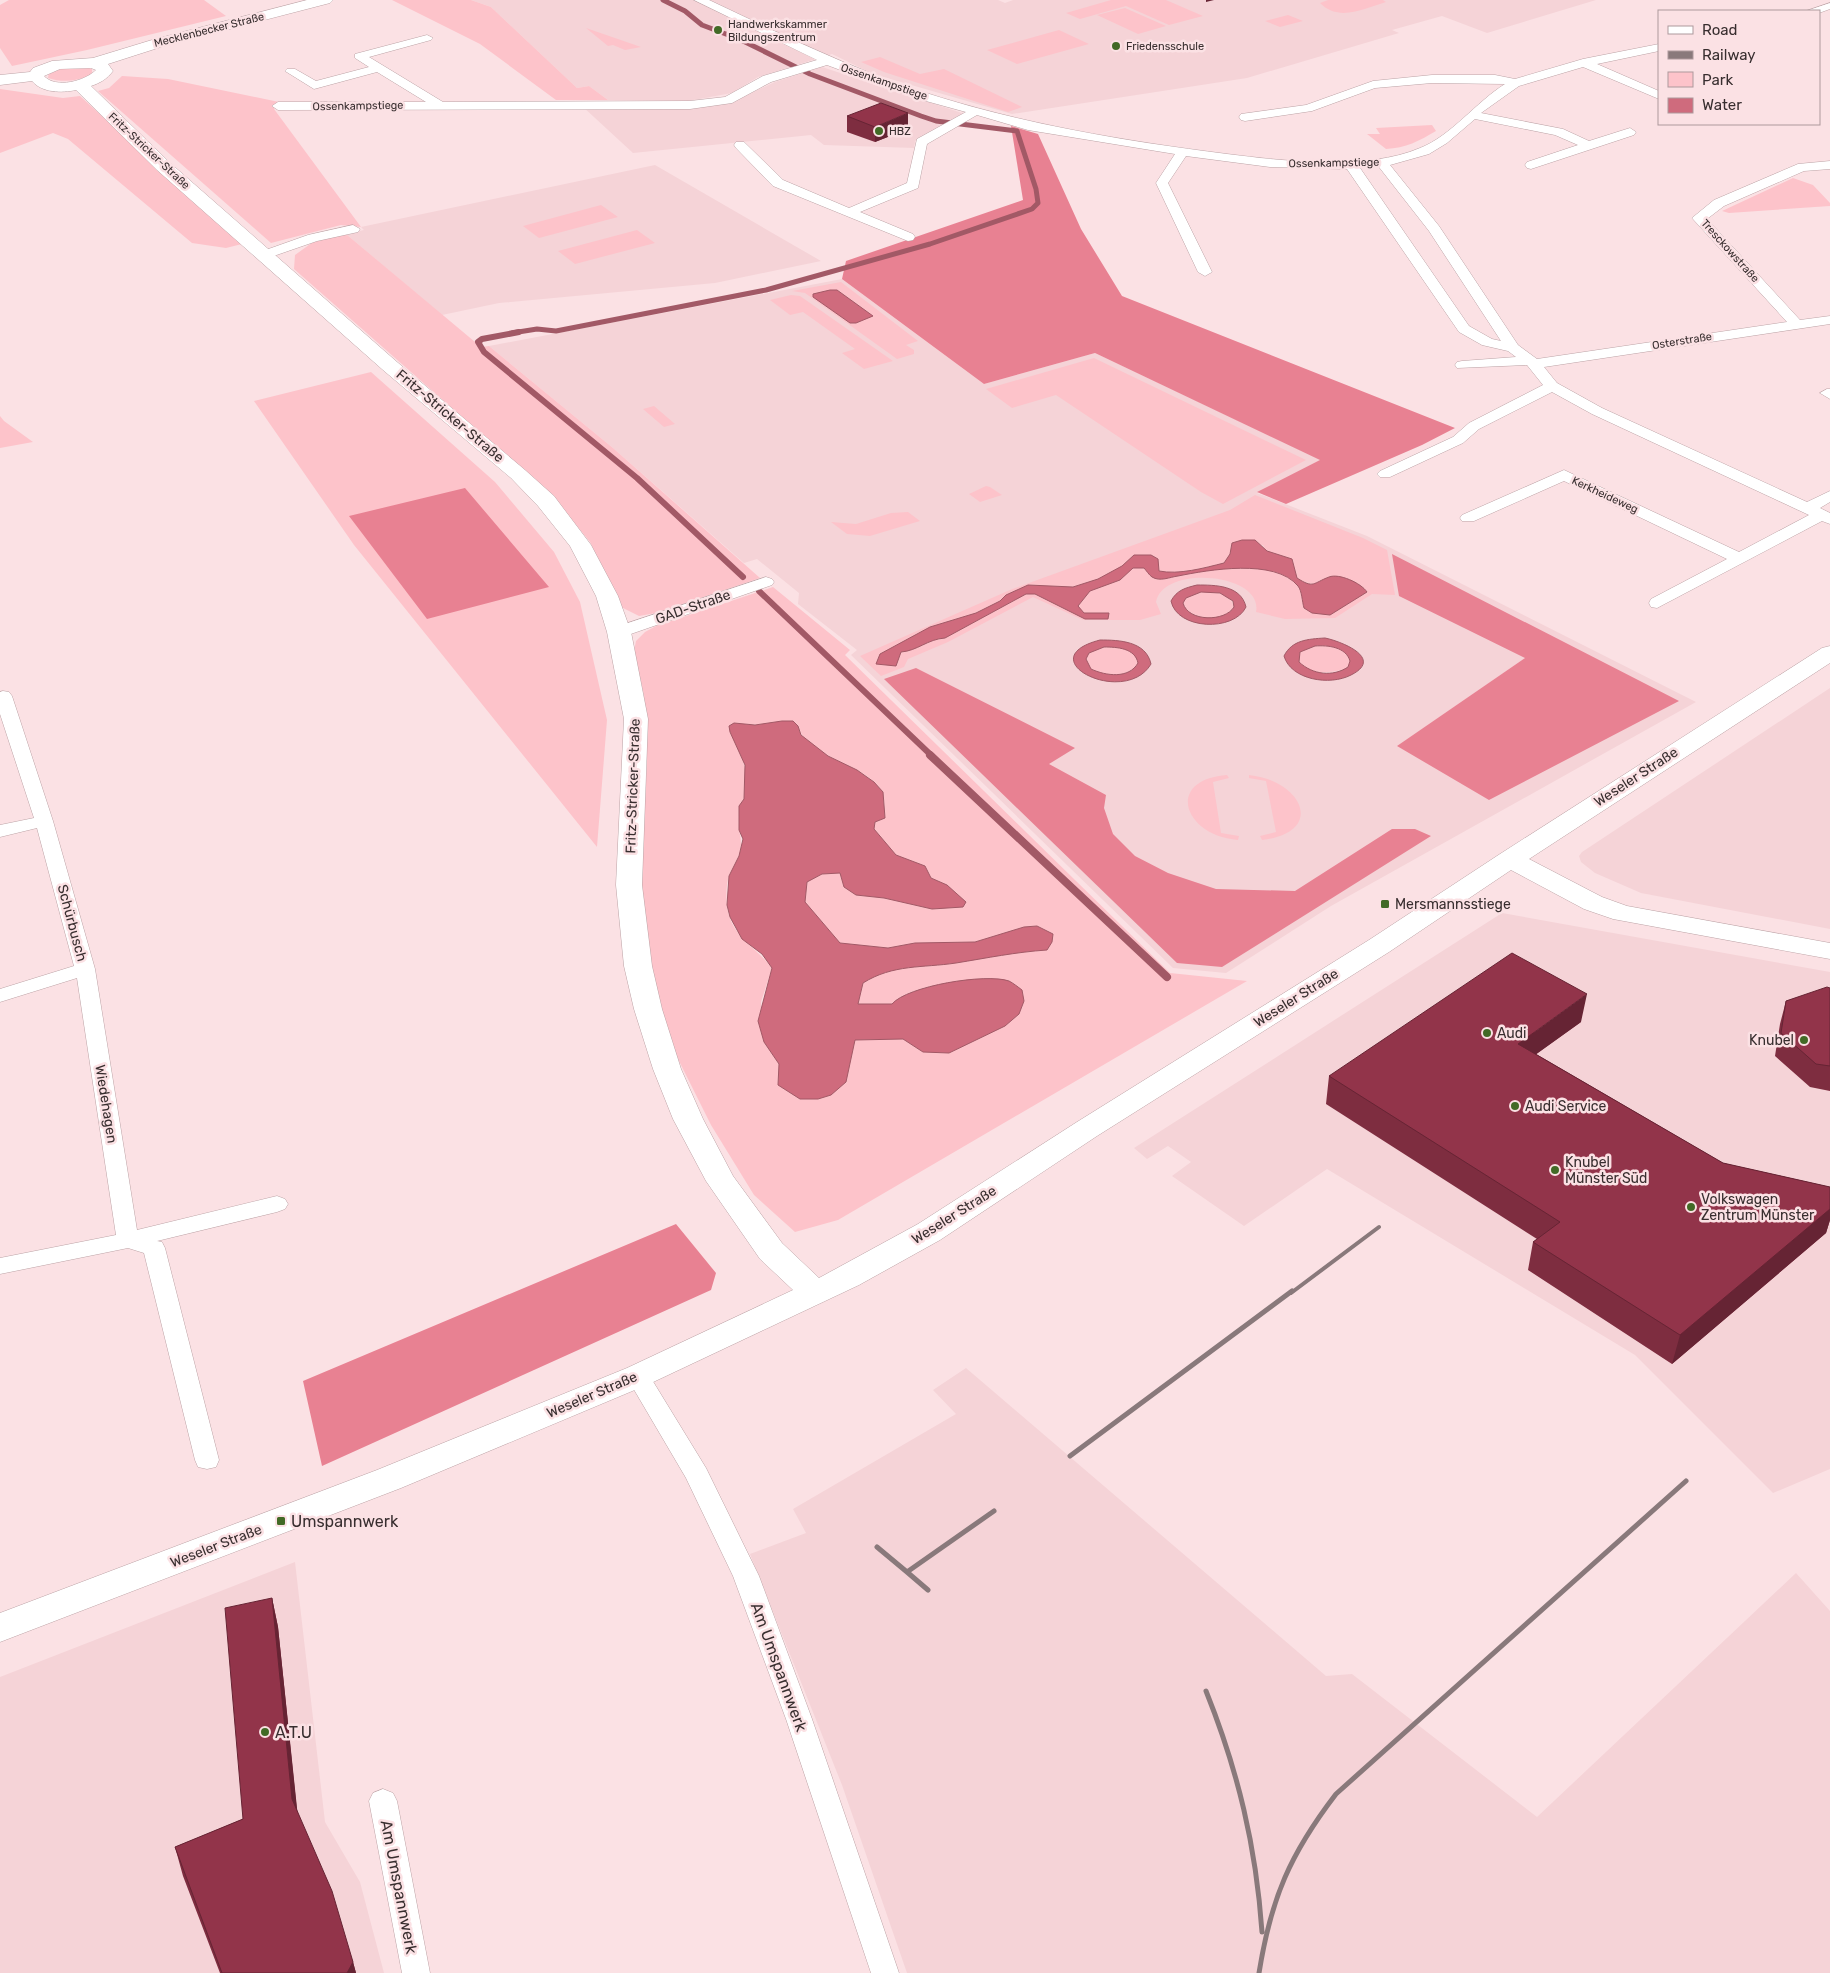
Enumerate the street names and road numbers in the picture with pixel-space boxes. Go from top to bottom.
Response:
street label: Mecklenbecker Straße [153,10,265,50]
street label: Ossenkampstiege [839,61,929,103]
street label: Ossenkampstiege [312,99,404,113]
street label: Fritz-Stricker-Straße [106,110,192,192]
street label: Ossenkampstiege [1288,156,1380,170]
street label: Tresckowstraße [1698,217,1762,285]
street label: Osterstraße [1651,330,1713,352]
street label: Fritz-Stricker-Straße [393,366,507,466]
street label: Kerkheideweg [1570,474,1640,516]
street label: GAD-Straße [653,586,733,628]
street label: Fritz-Stricker-Straße [622,718,644,854]
street label: Weseler Straße [1591,743,1681,810]
street label: Schürbusch [54,883,90,963]
street label: Weseler Straße [1251,965,1342,1031]
street label: Wiedehagen [91,1063,121,1145]
street label: Weseler Straße [909,1182,1000,1248]
street label: Weseler Straße [544,1368,640,1422]
street label: Weseler Straße [168,1521,264,1571]
street label: Am Umspannwerk [747,1600,811,1735]
street label: Am Umspannwerk [377,1818,421,1956]

